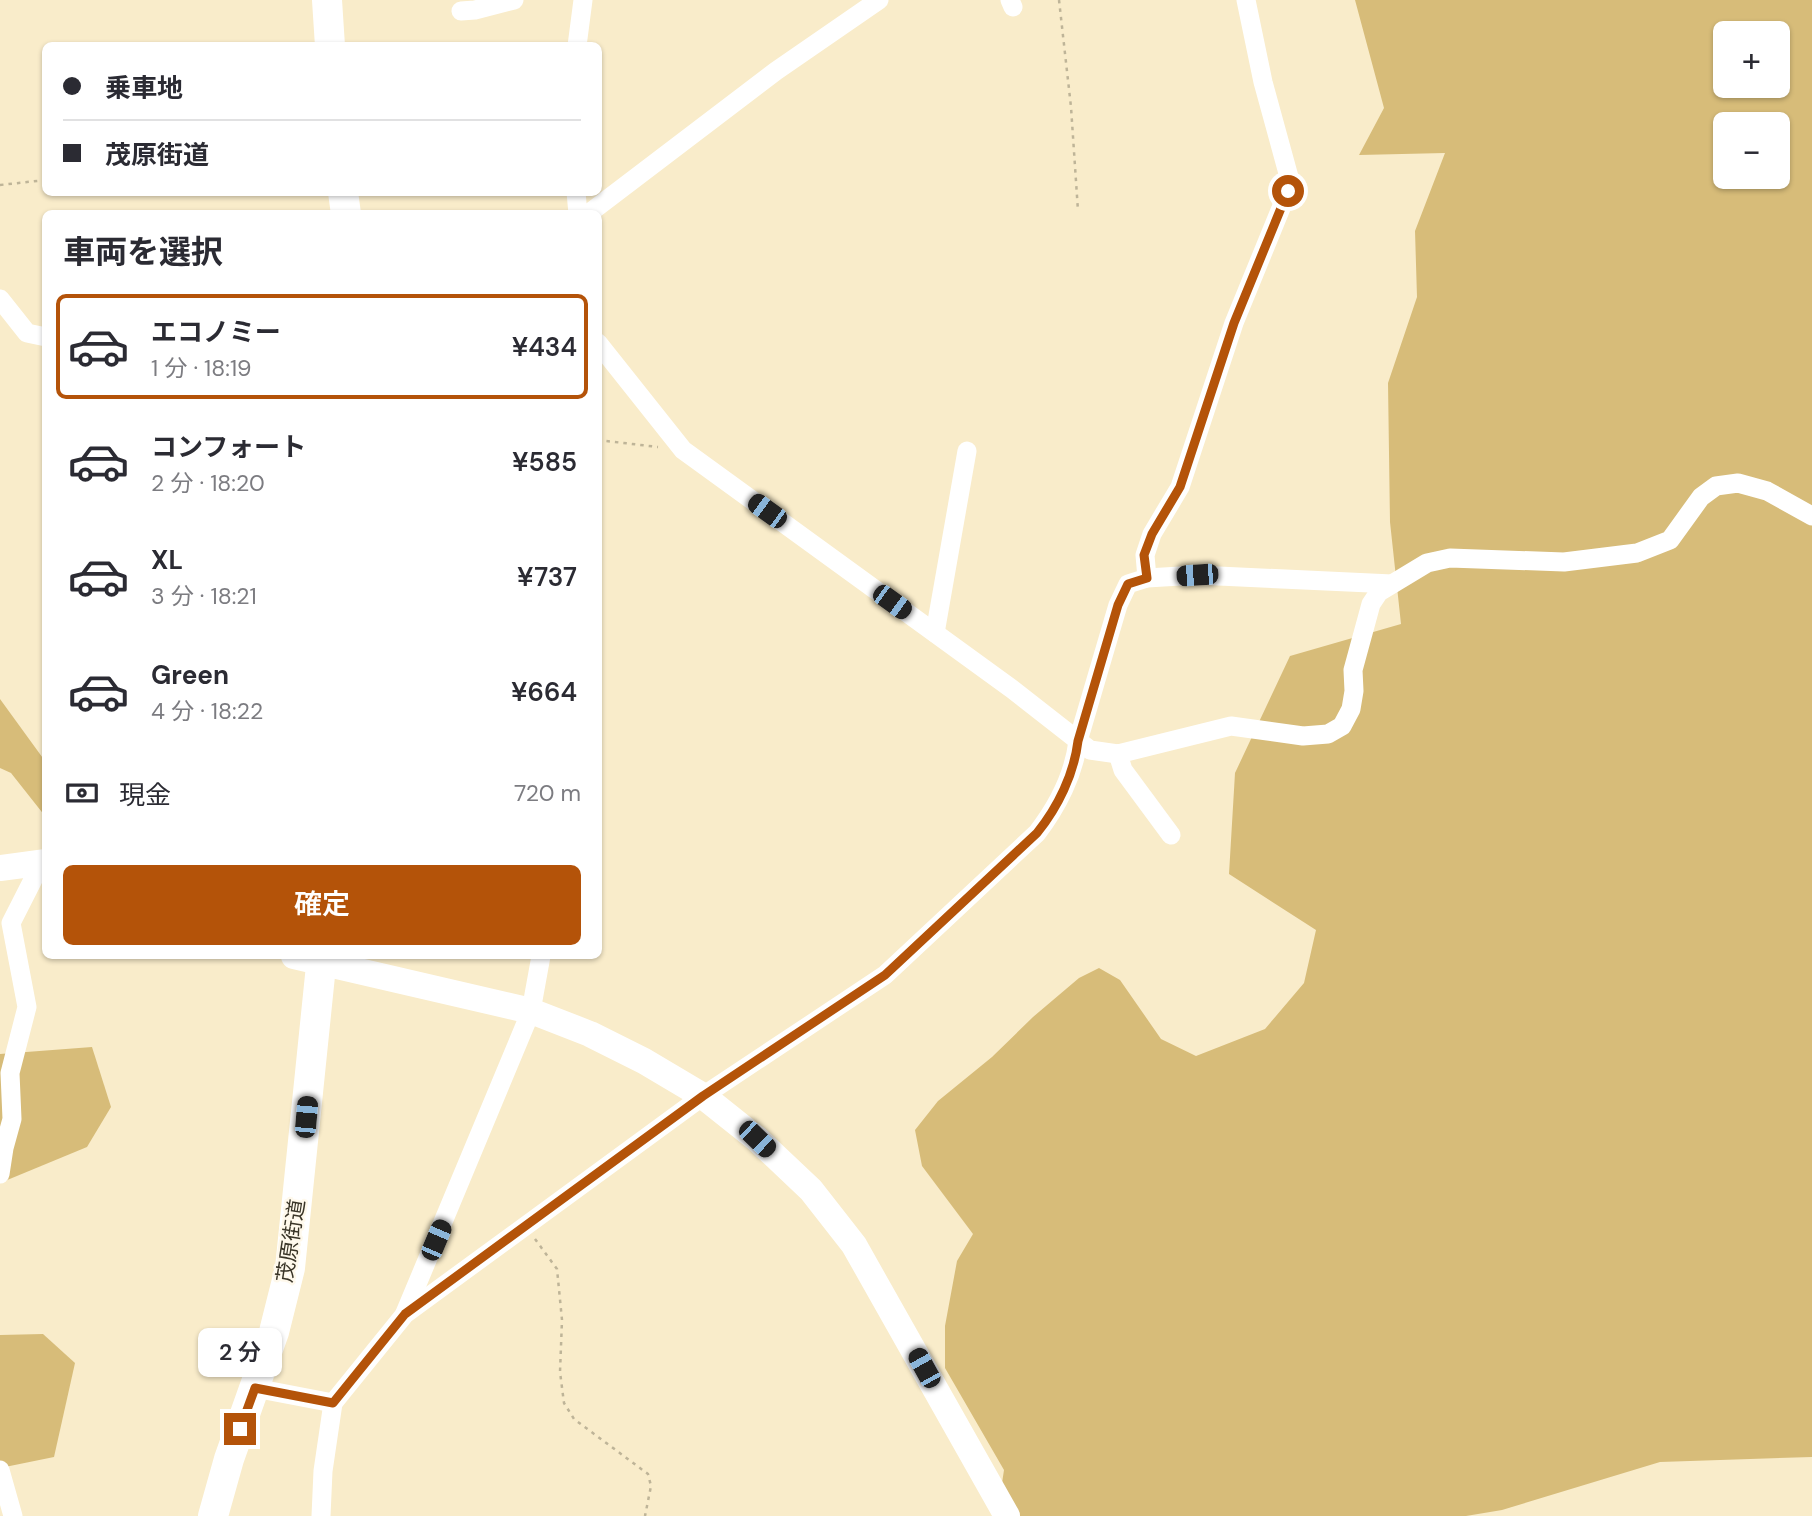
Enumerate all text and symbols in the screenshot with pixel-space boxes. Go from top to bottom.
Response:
map controls [1713,21,1790,189]
button: + [1713,21,1790,98]
text: 乗車地 [105,71,183,105]
button: − [1713,112,1790,189]
text: 茂原街道 [105,138,209,172]
route start [1272,175,1304,207]
text: 車両を選択 [63,231,223,273]
icon: car [67,315,130,378]
text: エコノミー [151,315,281,349]
text: ¥434 [512,330,577,364]
text: 1 分 · 18:19 [151,353,252,383]
icon: car [67,430,130,493]
text: コンフォート [151,430,306,464]
text: ¥585 [512,445,577,479]
text: 2 分 · 18:20 [151,468,265,498]
car [744,490,791,532]
text: XL [151,543,183,577]
icon: car [67,545,130,608]
text: ¥737 [517,560,577,594]
car [1176,563,1219,587]
text: 3 分 · 18:21 [151,581,257,611]
car [869,581,916,623]
text: Green [151,658,229,692]
icon: car [67,660,130,723]
text: ¥664 [511,675,577,709]
text: 4 分 · 18:22 [151,696,263,726]
icon: cash [63,774,101,812]
text: 現金 [119,778,171,812]
text: 720 m [514,778,581,808]
button: 確定 [63,865,581,945]
car [294,1095,319,1139]
car [735,1117,780,1161]
street label: 茂原街道 [271,1197,311,1285]
car [419,1217,454,1263]
callout: 2 分 [198,1328,282,1376]
text: 2 分 [219,1337,261,1367]
car [905,1345,944,1391]
route end [224,1413,256,1445]

